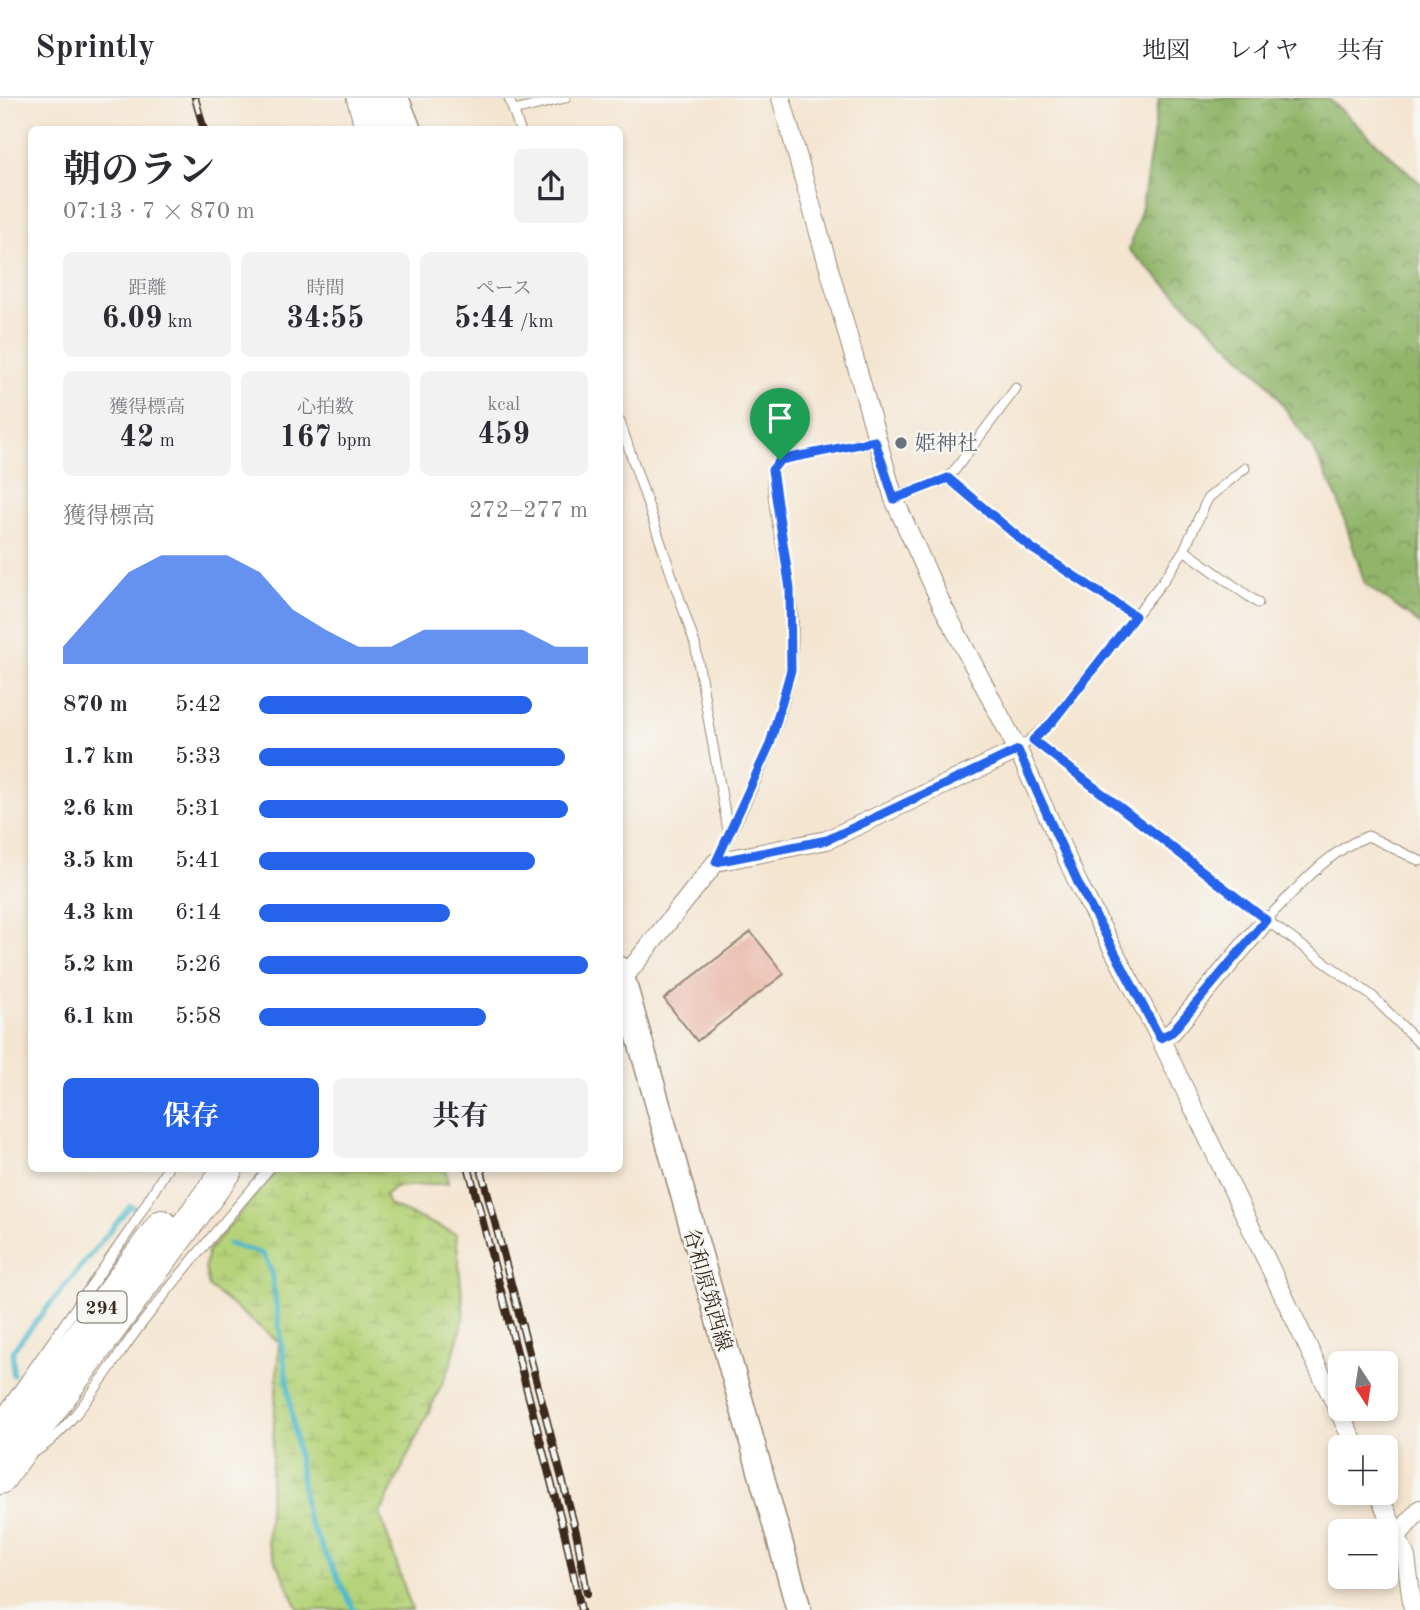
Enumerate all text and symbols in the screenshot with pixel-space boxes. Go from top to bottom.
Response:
text: Sprintly [35,32,155,65]
text: 地図 [1142,40,1190,64]
text: レイヤ [1228,40,1299,64]
text: 共有 [1337,40,1385,64]
button: share [514,149,588,223]
text: 朝のラン [63,153,215,191]
text: 07:13 · 7 × 870 m [63,200,255,223]
text: 距離 [128,280,166,299]
text: 時間 [306,280,345,299]
text: ペース [476,280,532,299]
text: 6.09 [102,304,162,334]
text: 34:55 [286,304,364,334]
text: 5:44 [454,304,515,334]
text: km [162,313,193,332]
text: /km [515,313,554,332]
pin [750,388,810,460]
text: kcal [487,396,520,415]
text: 獲得標高 [109,399,185,418]
text: 心拍数 [297,399,354,418]
icon: arrive [761,399,799,437]
text: 459 [478,420,530,450]
text: 42 [120,423,154,453]
text: 167 [279,423,332,453]
text: m [154,432,175,451]
text: bpm [332,432,372,451]
place label: 姫神社 [915,432,978,455]
marker: 姫神社 [893,435,909,451]
text: 272–277 m [469,499,588,522]
text: 獲得標高 [63,505,155,528]
text: 870 m [63,693,128,716]
text: 5:42 [175,693,221,716]
text: 1.7 km [63,745,134,768]
text: 5:33 [175,745,221,768]
text: 2.6 km [63,797,134,820]
text: 5:31 [175,797,221,820]
text: 3.5 km [63,849,134,872]
text: 5:41 [175,849,221,872]
text: 4.3 km [63,901,134,924]
text: 6:14 [175,901,221,924]
text: 5.2 km [63,953,134,976]
text: 5:26 [175,953,221,976]
text: 6.1 km [63,1005,134,1028]
text: 5:58 [175,1005,221,1028]
button: 保存 [63,1078,319,1158]
button: 共有 [333,1078,588,1158]
street label: 谷和原筑西線 [679,1226,736,1354]
road number: 294 [78,1292,126,1322]
north arrow [1328,1351,1398,1421]
map controls [1328,1351,1398,1589]
button: + [1328,1435,1398,1505]
button: − [1328,1519,1398,1589]

